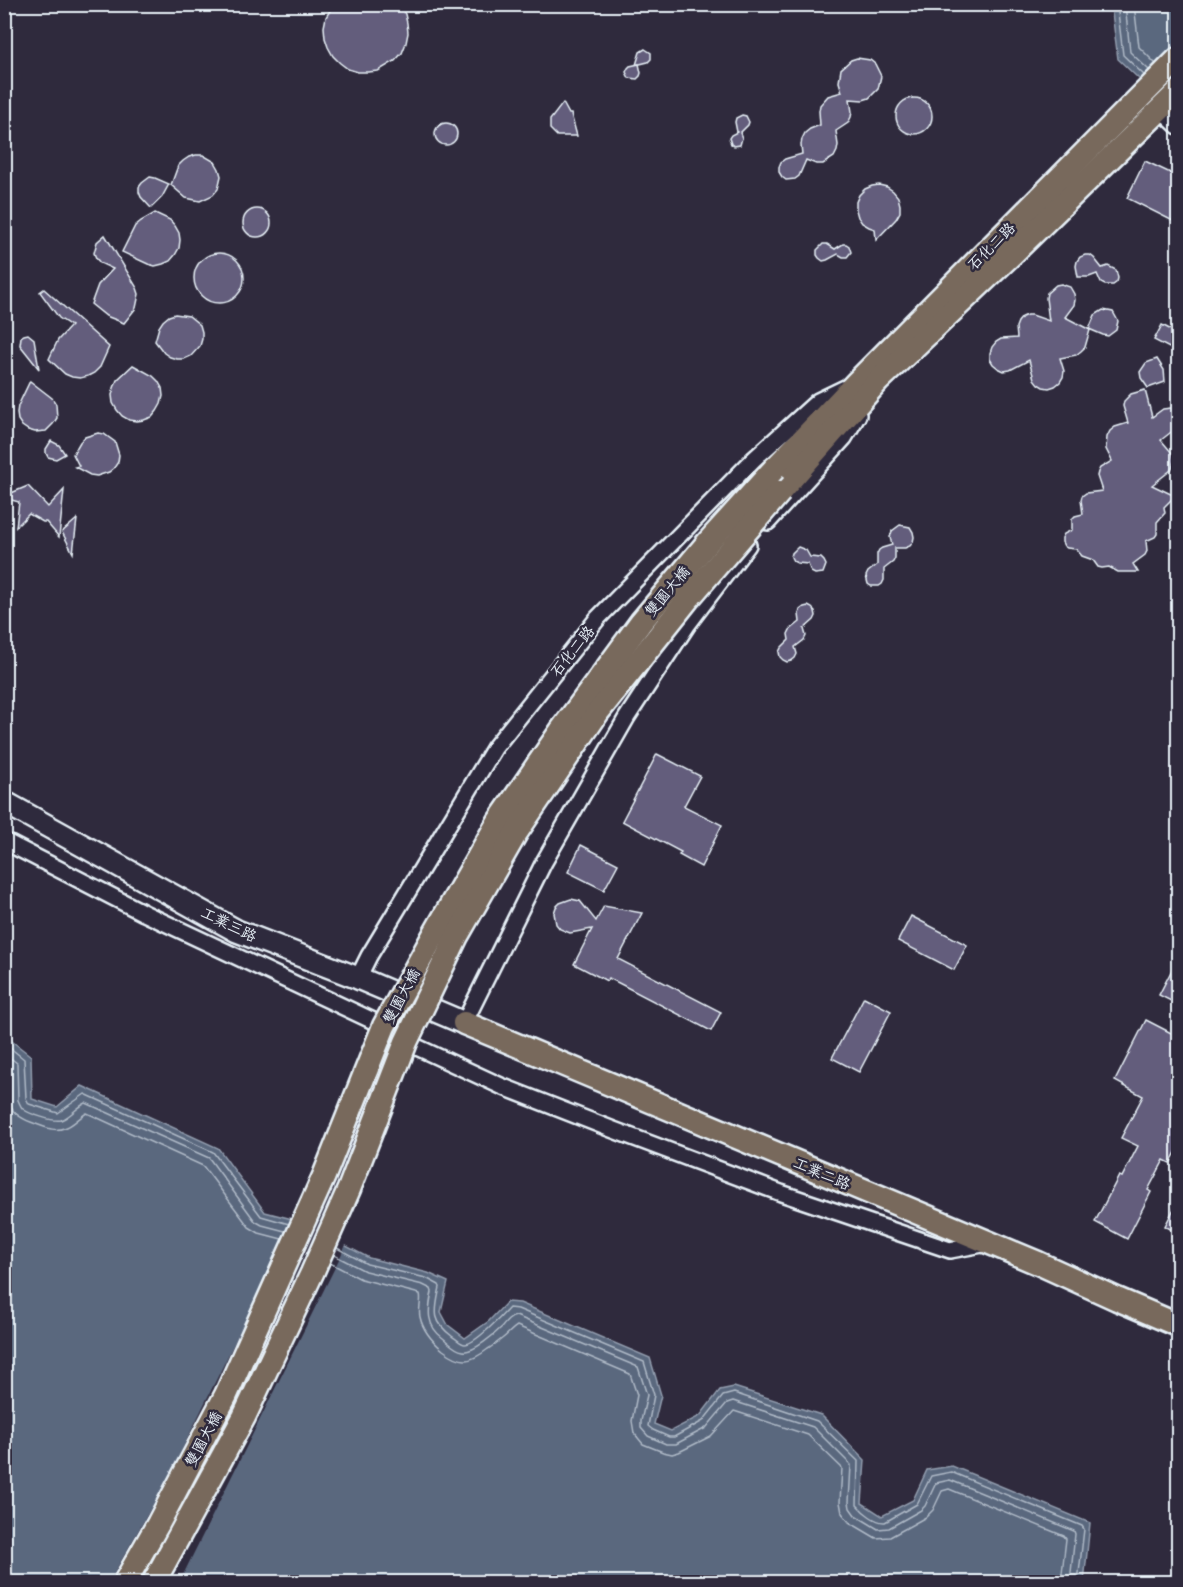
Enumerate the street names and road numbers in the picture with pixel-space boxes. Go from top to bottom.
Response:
street label: 石化二路 [963,218,1019,274]
street label: 雙園大橋 [640,562,694,620]
street label: 石化二路 [546,622,598,680]
street label: 工業三路 [198,902,260,946]
street label: 雙園大橋 [379,965,423,1027]
street label: 工業二路 [791,1153,853,1193]
street label: 雙園大橋 [181,1408,225,1470]

